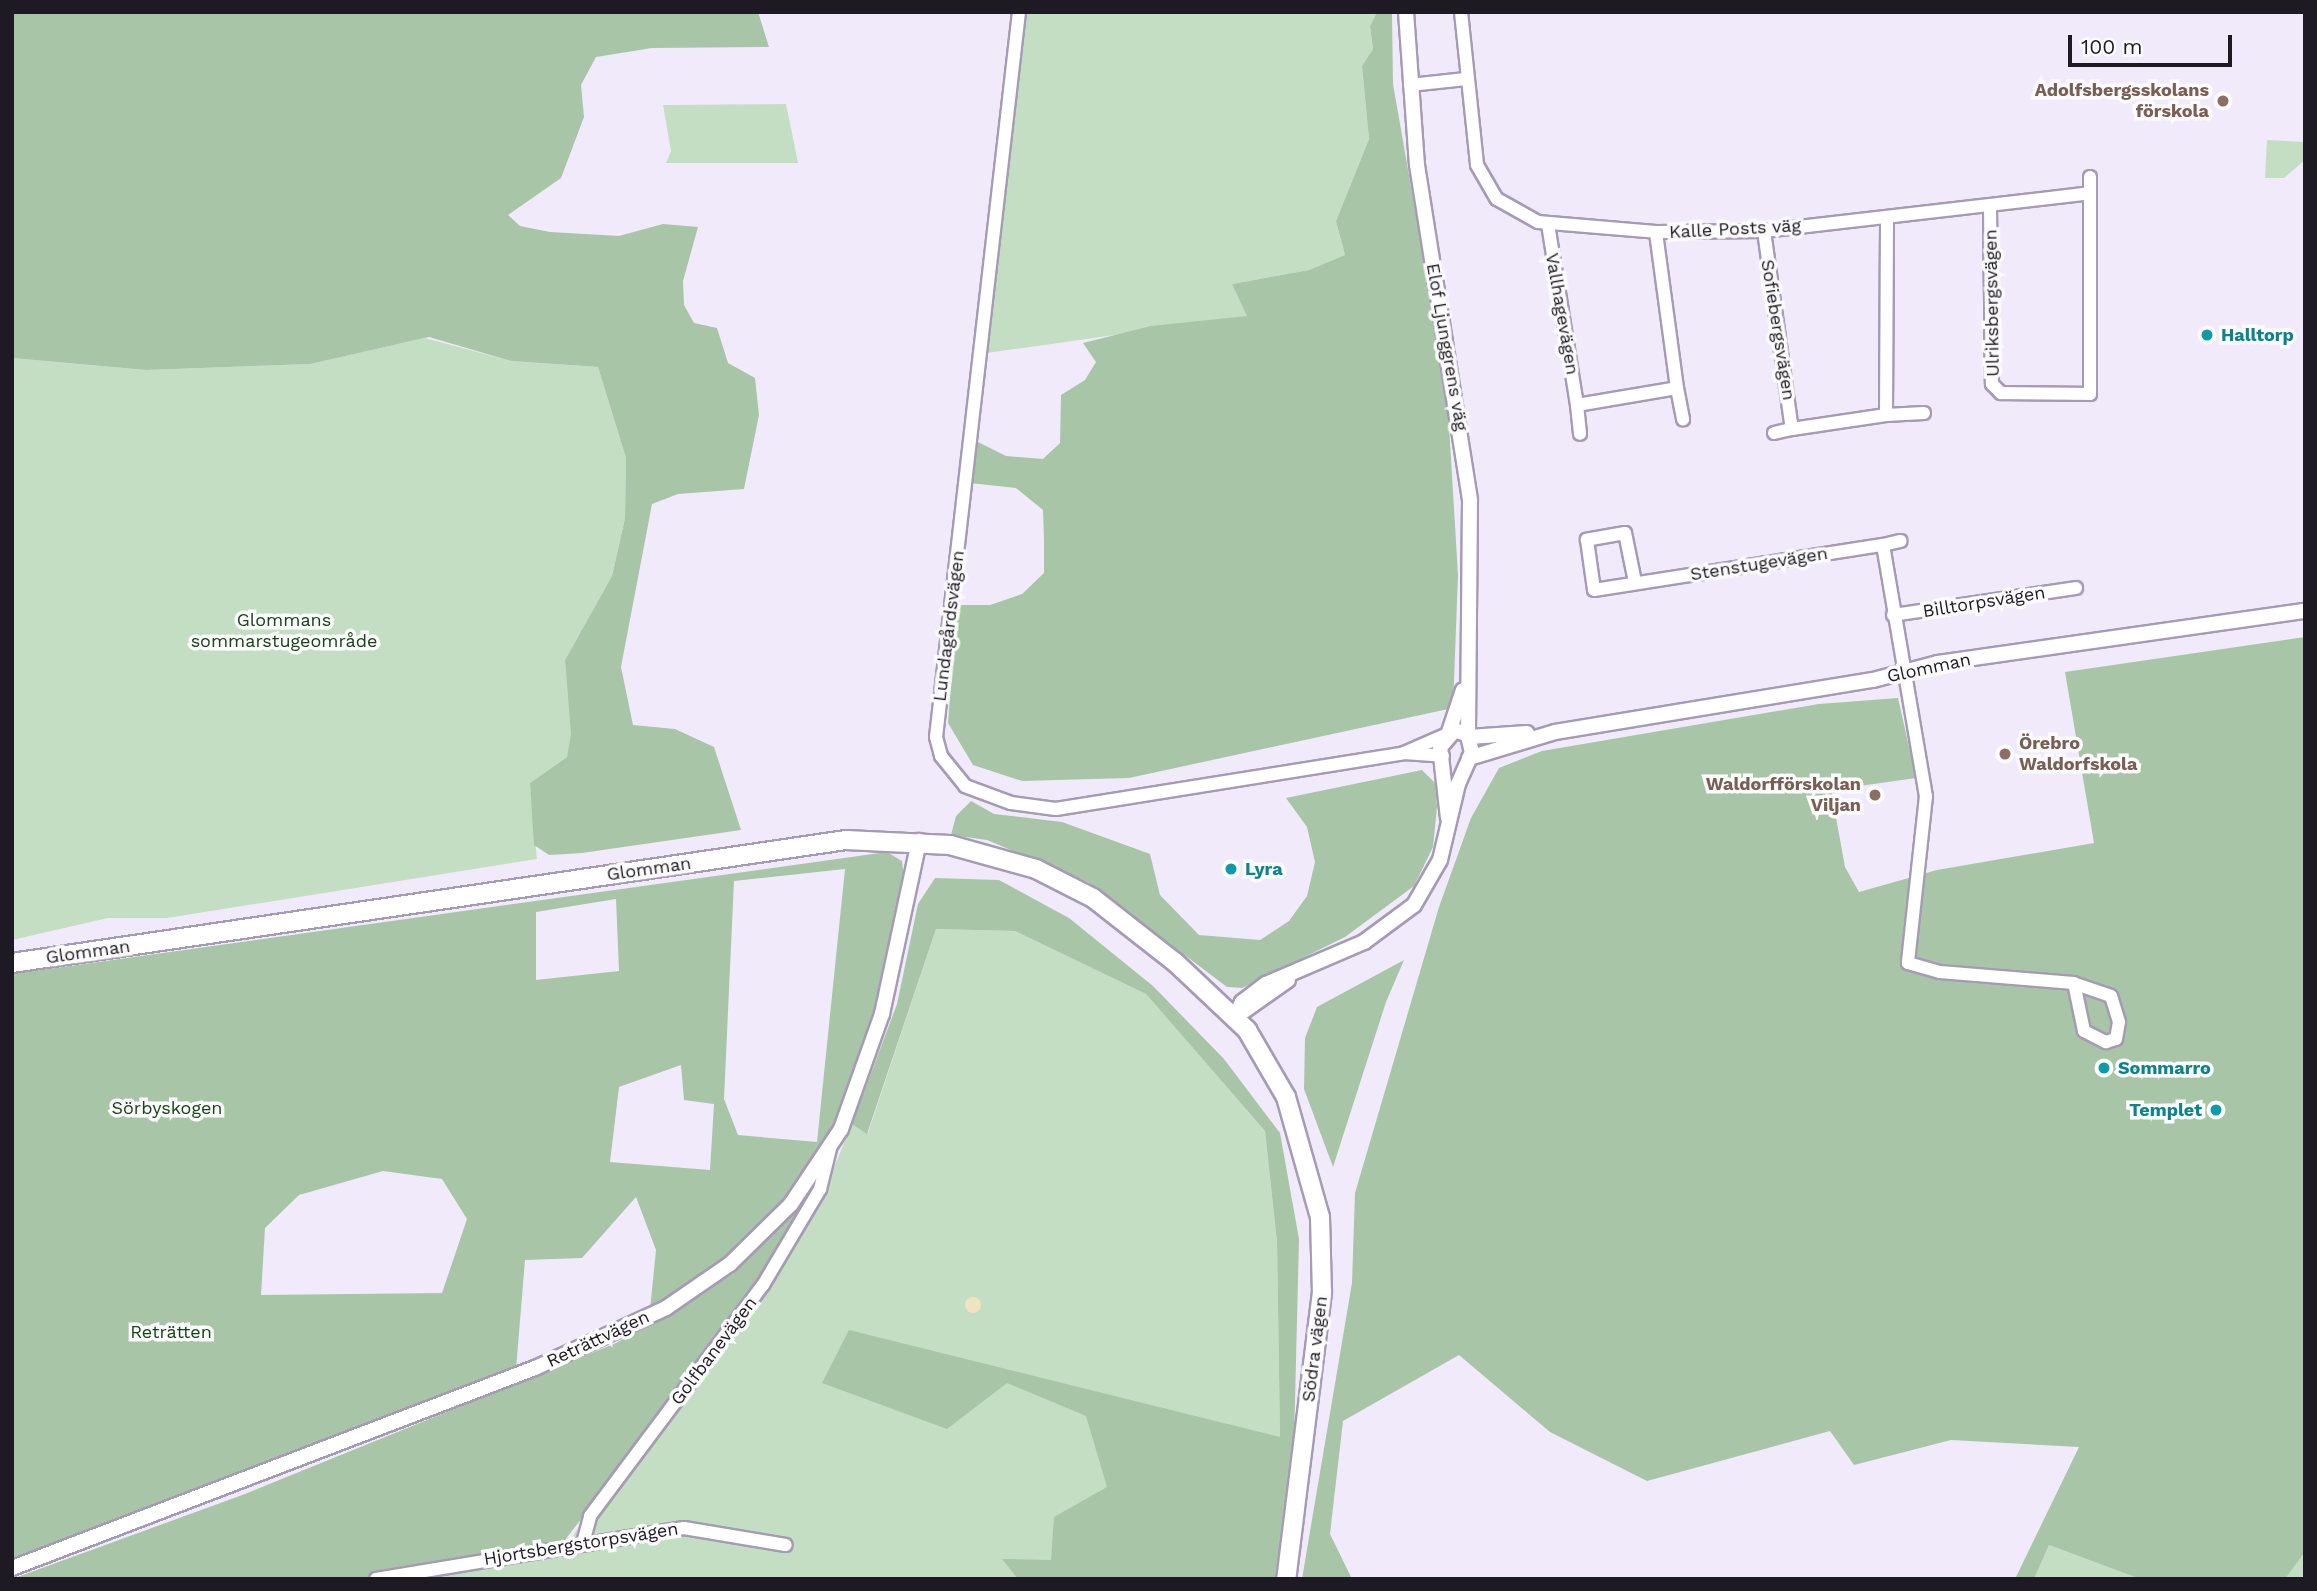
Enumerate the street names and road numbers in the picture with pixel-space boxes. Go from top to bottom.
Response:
street label: Kalle Posts väg [1668,215,1802,243]
street label: Ulriksbergsvägen [1980,229,2004,377]
street label: Vallhagevägen [1541,251,1583,377]
street label: Sofiebergsvägen [1756,258,1800,402]
street label: Elof Ljunggrens väg [1422,261,1472,433]
street label: Stenstugevägen [1689,542,1829,586]
street label: Lundagårdsvägen [929,549,969,703]
street label: Billtorpsvägen [1921,582,2047,622]
street label: Glomman [1885,649,1973,687]
street label: Glomman [605,852,693,886]
street label: Glomman [44,935,132,969]
street label: Golfbanevägen [666,1293,762,1409]
street label: Södra vägen [1298,1294,1332,1404]
street label: Reträttvägen [543,1306,653,1372]
street label: Hjortsbergstorpsvägen [482,1518,680,1570]

